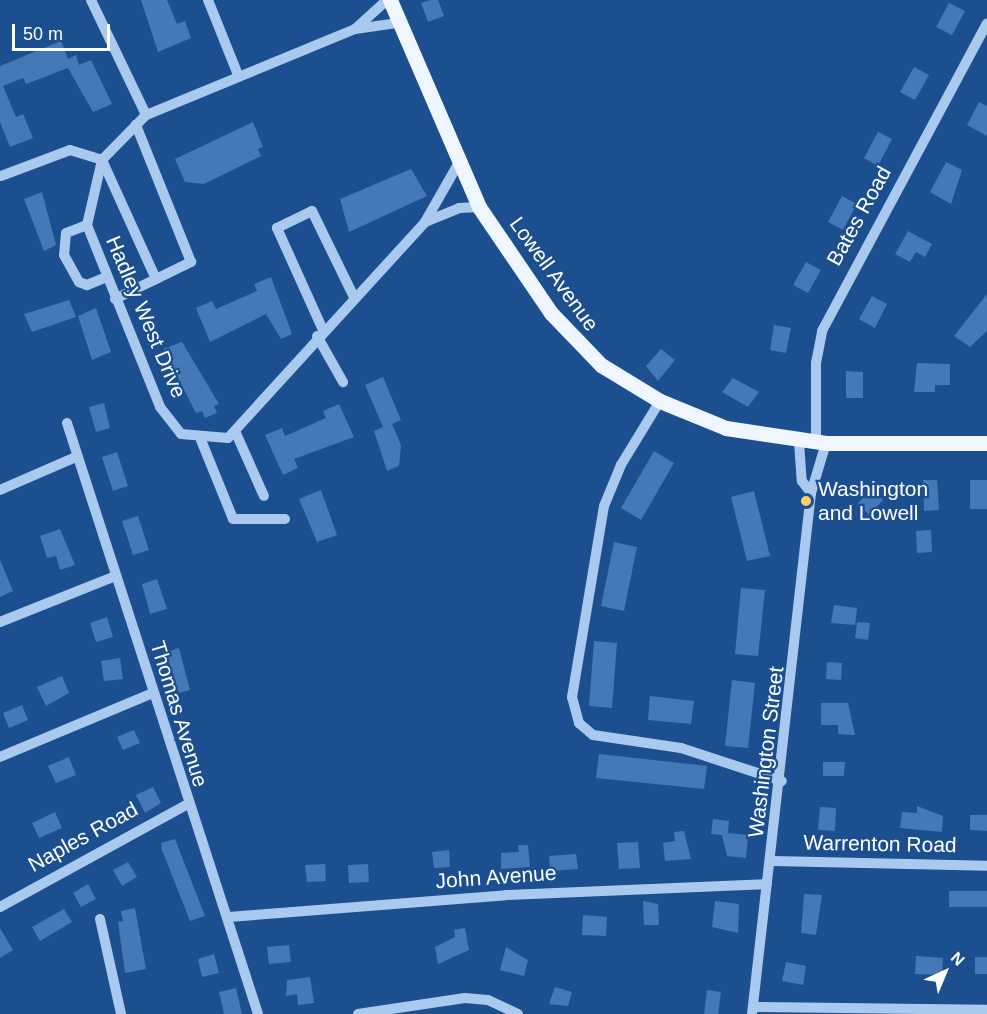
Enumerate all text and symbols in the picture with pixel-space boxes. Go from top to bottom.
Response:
scale bar [15,12,112,50]
text: 50 m [23,24,63,44]
street label: Bates Road [821,162,897,270]
street label: Lowell Avenue [504,211,604,337]
street label: Hadley West Drive [101,232,191,402]
place label: Washington and Lowell [818,476,928,526]
marker: Washington and Lowell [799,494,813,508]
street label: Thomas Avenue [145,637,213,791]
street label: Washington Street [743,665,789,839]
street label: Naples Road [24,797,142,877]
street label: Warrenton Road [803,830,957,858]
street label: John Avenue [434,860,558,894]
north arrow [915,942,975,1002]
text: N [948,949,968,969]

